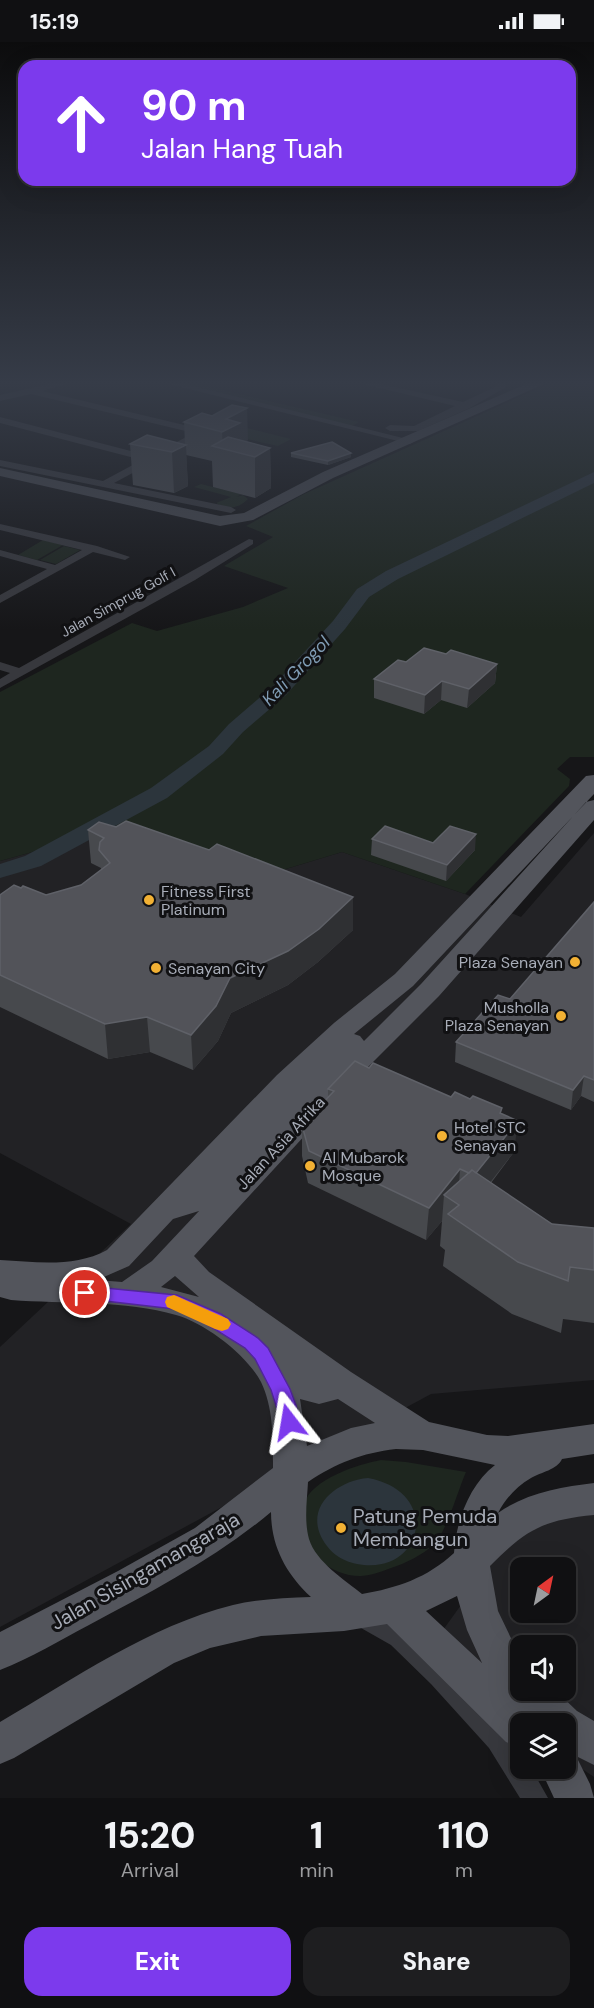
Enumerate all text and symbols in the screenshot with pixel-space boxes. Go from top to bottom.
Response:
text: 15:19 [30,7,79,36]
text: 90 m [141,78,247,133]
icon: ahead [42,84,120,162]
text: Jalan Hang Tuah [141,131,343,166]
street label: Jalan Simprug Golf I [57,563,179,641]
water label: Kali Grogol [257,630,336,711]
place label: Fitness First Platinum [161,881,251,920]
marker: Fitness First Platinum [142,893,156,907]
place label: Plaza Senayan [459,952,563,973]
marker: Plaza Senayan [568,955,582,969]
place label: Senayan City [168,958,265,979]
marker: Senayan City [149,961,163,975]
place label: Musholla Plaza Senayan [445,997,549,1036]
marker: Musholla Plaza Senayan [554,1009,568,1023]
street label: Jalan Asia Afrika [232,1092,330,1194]
place label: Hotel STC Senayan [454,1117,526,1156]
marker: Hotel STC Senayan [435,1129,449,1143]
place label: Al Mubarok Mosque [322,1147,405,1186]
marker: Al Mubarok Mosque [303,1159,317,1173]
pin [59,1267,110,1318]
icon: arrive [68,1276,101,1309]
position arrow [257,1390,321,1454]
place label: Patung Pemuda Membangun [353,1503,497,1552]
street label: Jalan Sisingamangaraja [46,1506,244,1636]
marker: Patung Pemuda Membangun [334,1521,348,1535]
north arrow [510,1557,576,1623]
map controls [510,1557,576,1779]
button: sound [510,1635,576,1701]
button: layers [510,1713,576,1779]
text: 15:20 [104,1812,195,1859]
text: 1 [310,1812,323,1859]
text: 110 [438,1812,490,1859]
text: Arrival [121,1857,179,1883]
text: min [300,1857,334,1883]
text: m [455,1857,473,1883]
button: Exit [24,1927,291,1996]
button: Share [303,1927,570,1996]

